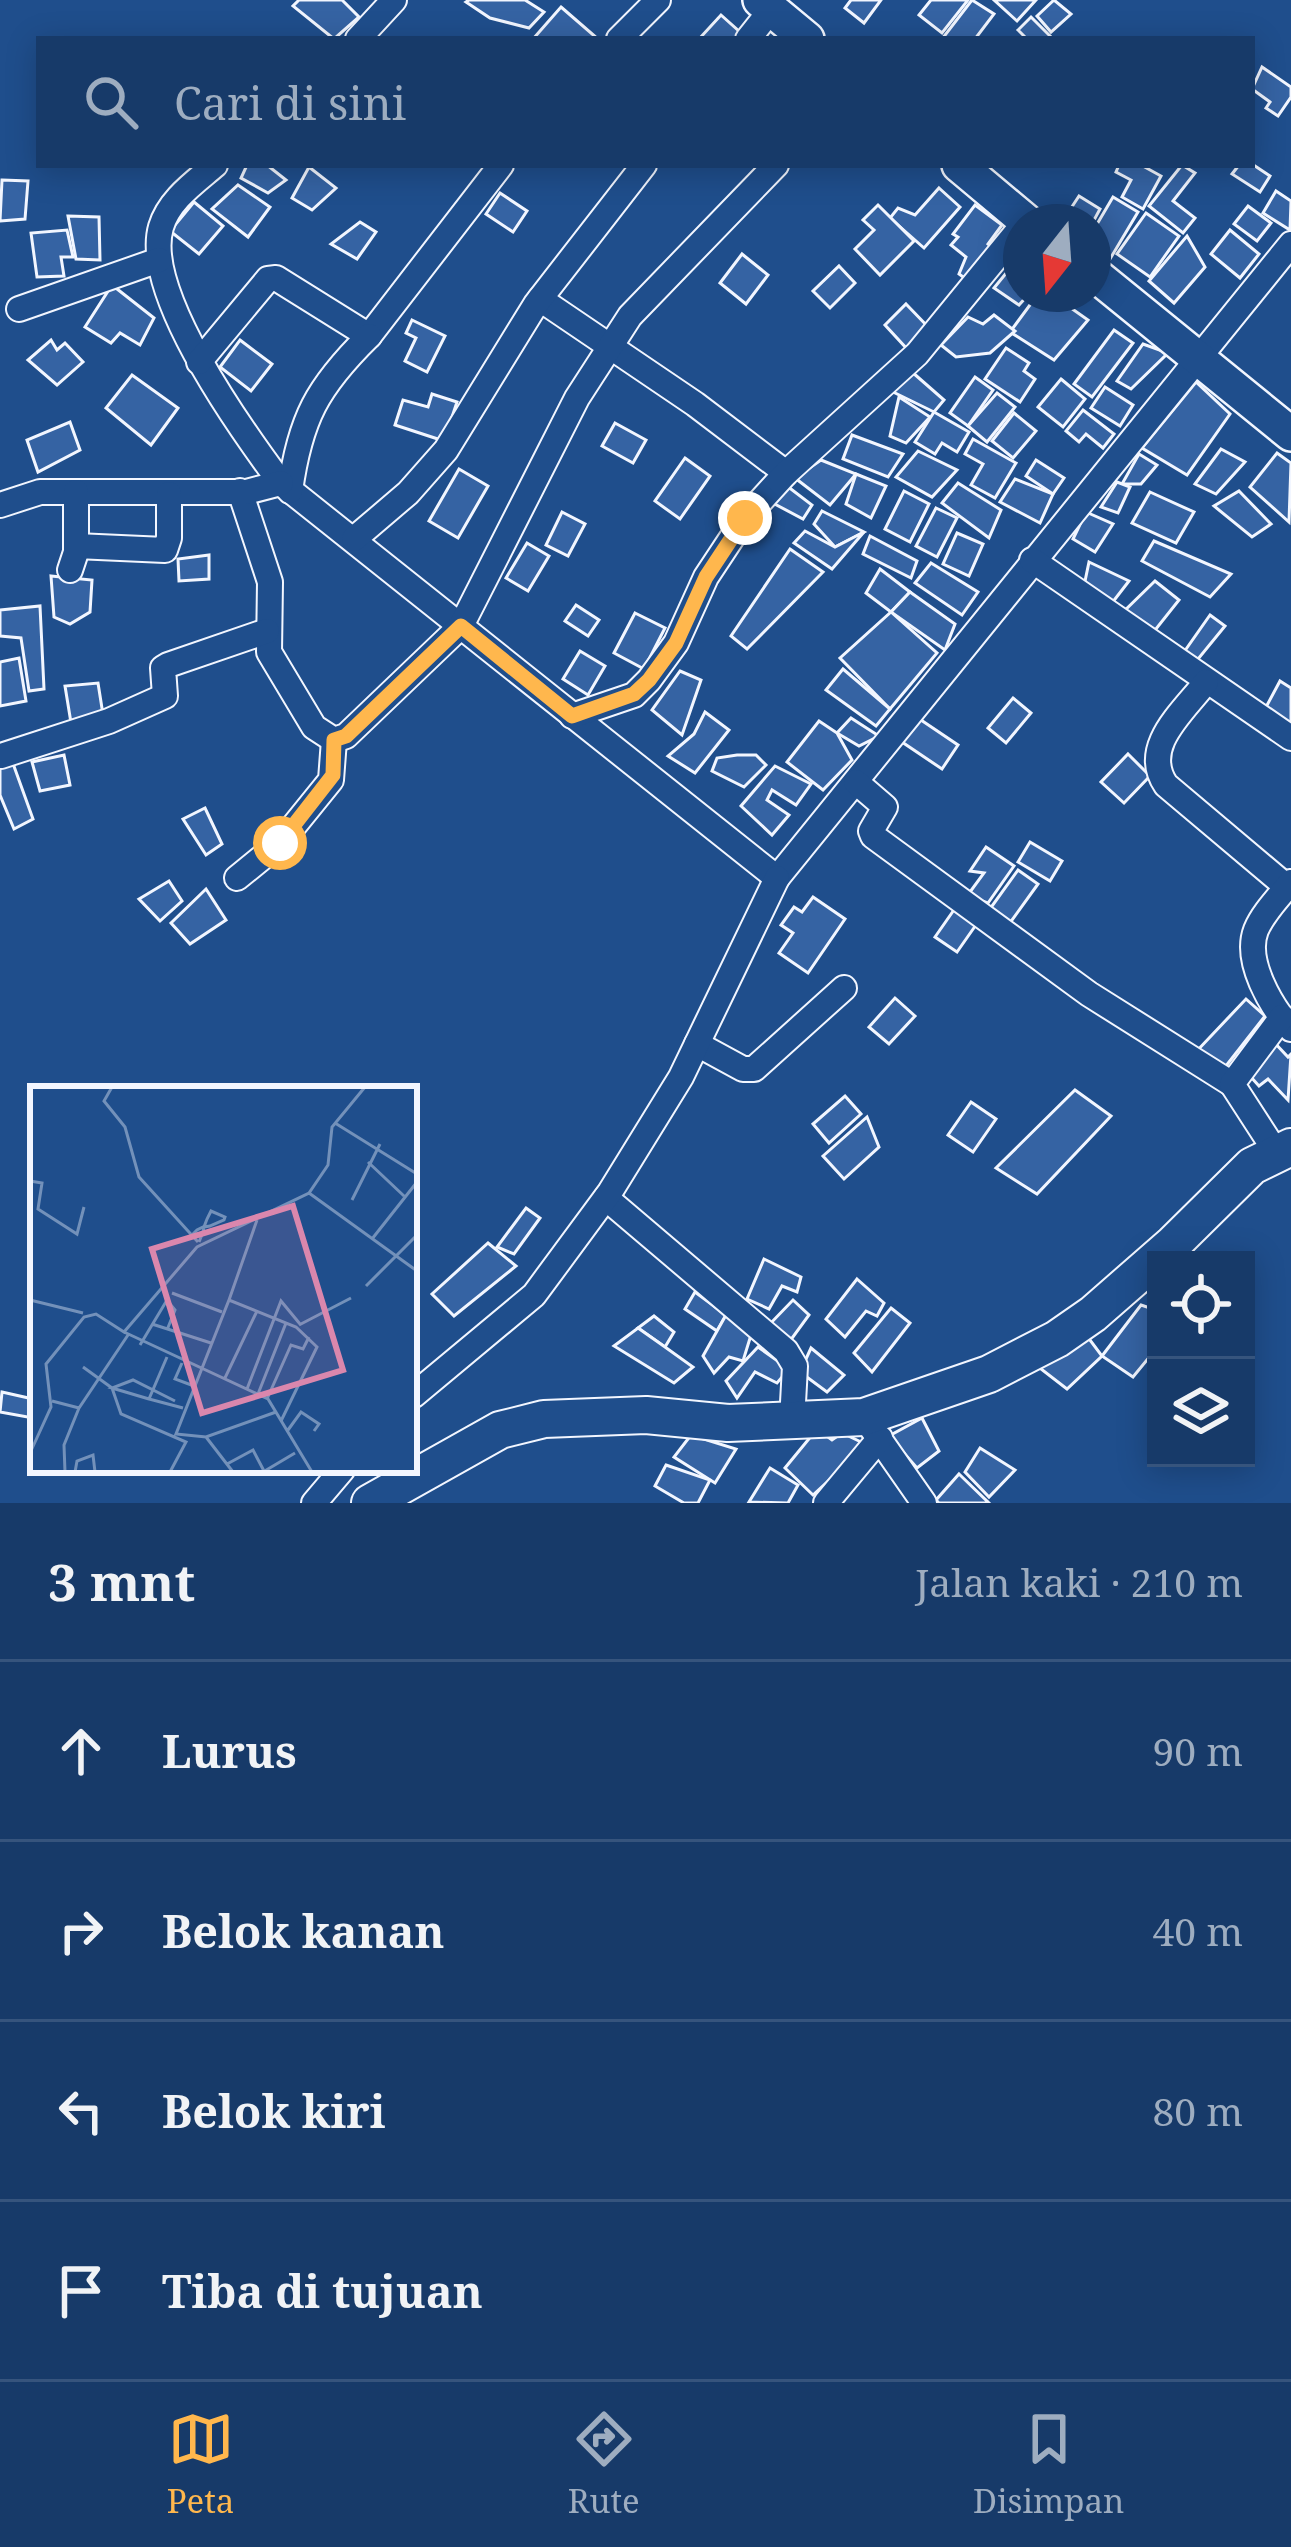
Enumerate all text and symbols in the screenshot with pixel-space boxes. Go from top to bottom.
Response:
search box [36,36,1255,168]
icon: search [78,69,144,135]
text: Cari di sini [174,72,406,133]
north arrow [1003,204,1111,312]
route end [718,491,772,545]
route start [253,816,307,870]
inset map [30,1086,417,1473]
map controls [1147,1251,1255,1467]
button: locate [1147,1251,1255,1359]
button: layers [1147,1359,1255,1467]
text: 3 mnt [48,1546,195,1616]
text: Jalan kaki · 210 m [915,1555,1243,1608]
icon: ahead [48,1718,114,1784]
text: Lurus [162,1720,297,1781]
text: 90 m [1152,1724,1243,1777]
icon: right [48,1898,114,1964]
text: Belok kanan [162,1900,445,1961]
text: 40 m [1152,1904,1243,1957]
icon: left [48,2078,114,2144]
text: Belok kiri [162,2080,386,2141]
text: 80 m [1152,2084,1243,2137]
icon: arrive [48,2258,114,2324]
text: Tiba di tujuan [162,2260,483,2321]
tab: Peta [167,2406,234,2523]
tab: Rute [568,2406,640,2523]
tab: Disimpan [973,2406,1124,2523]

